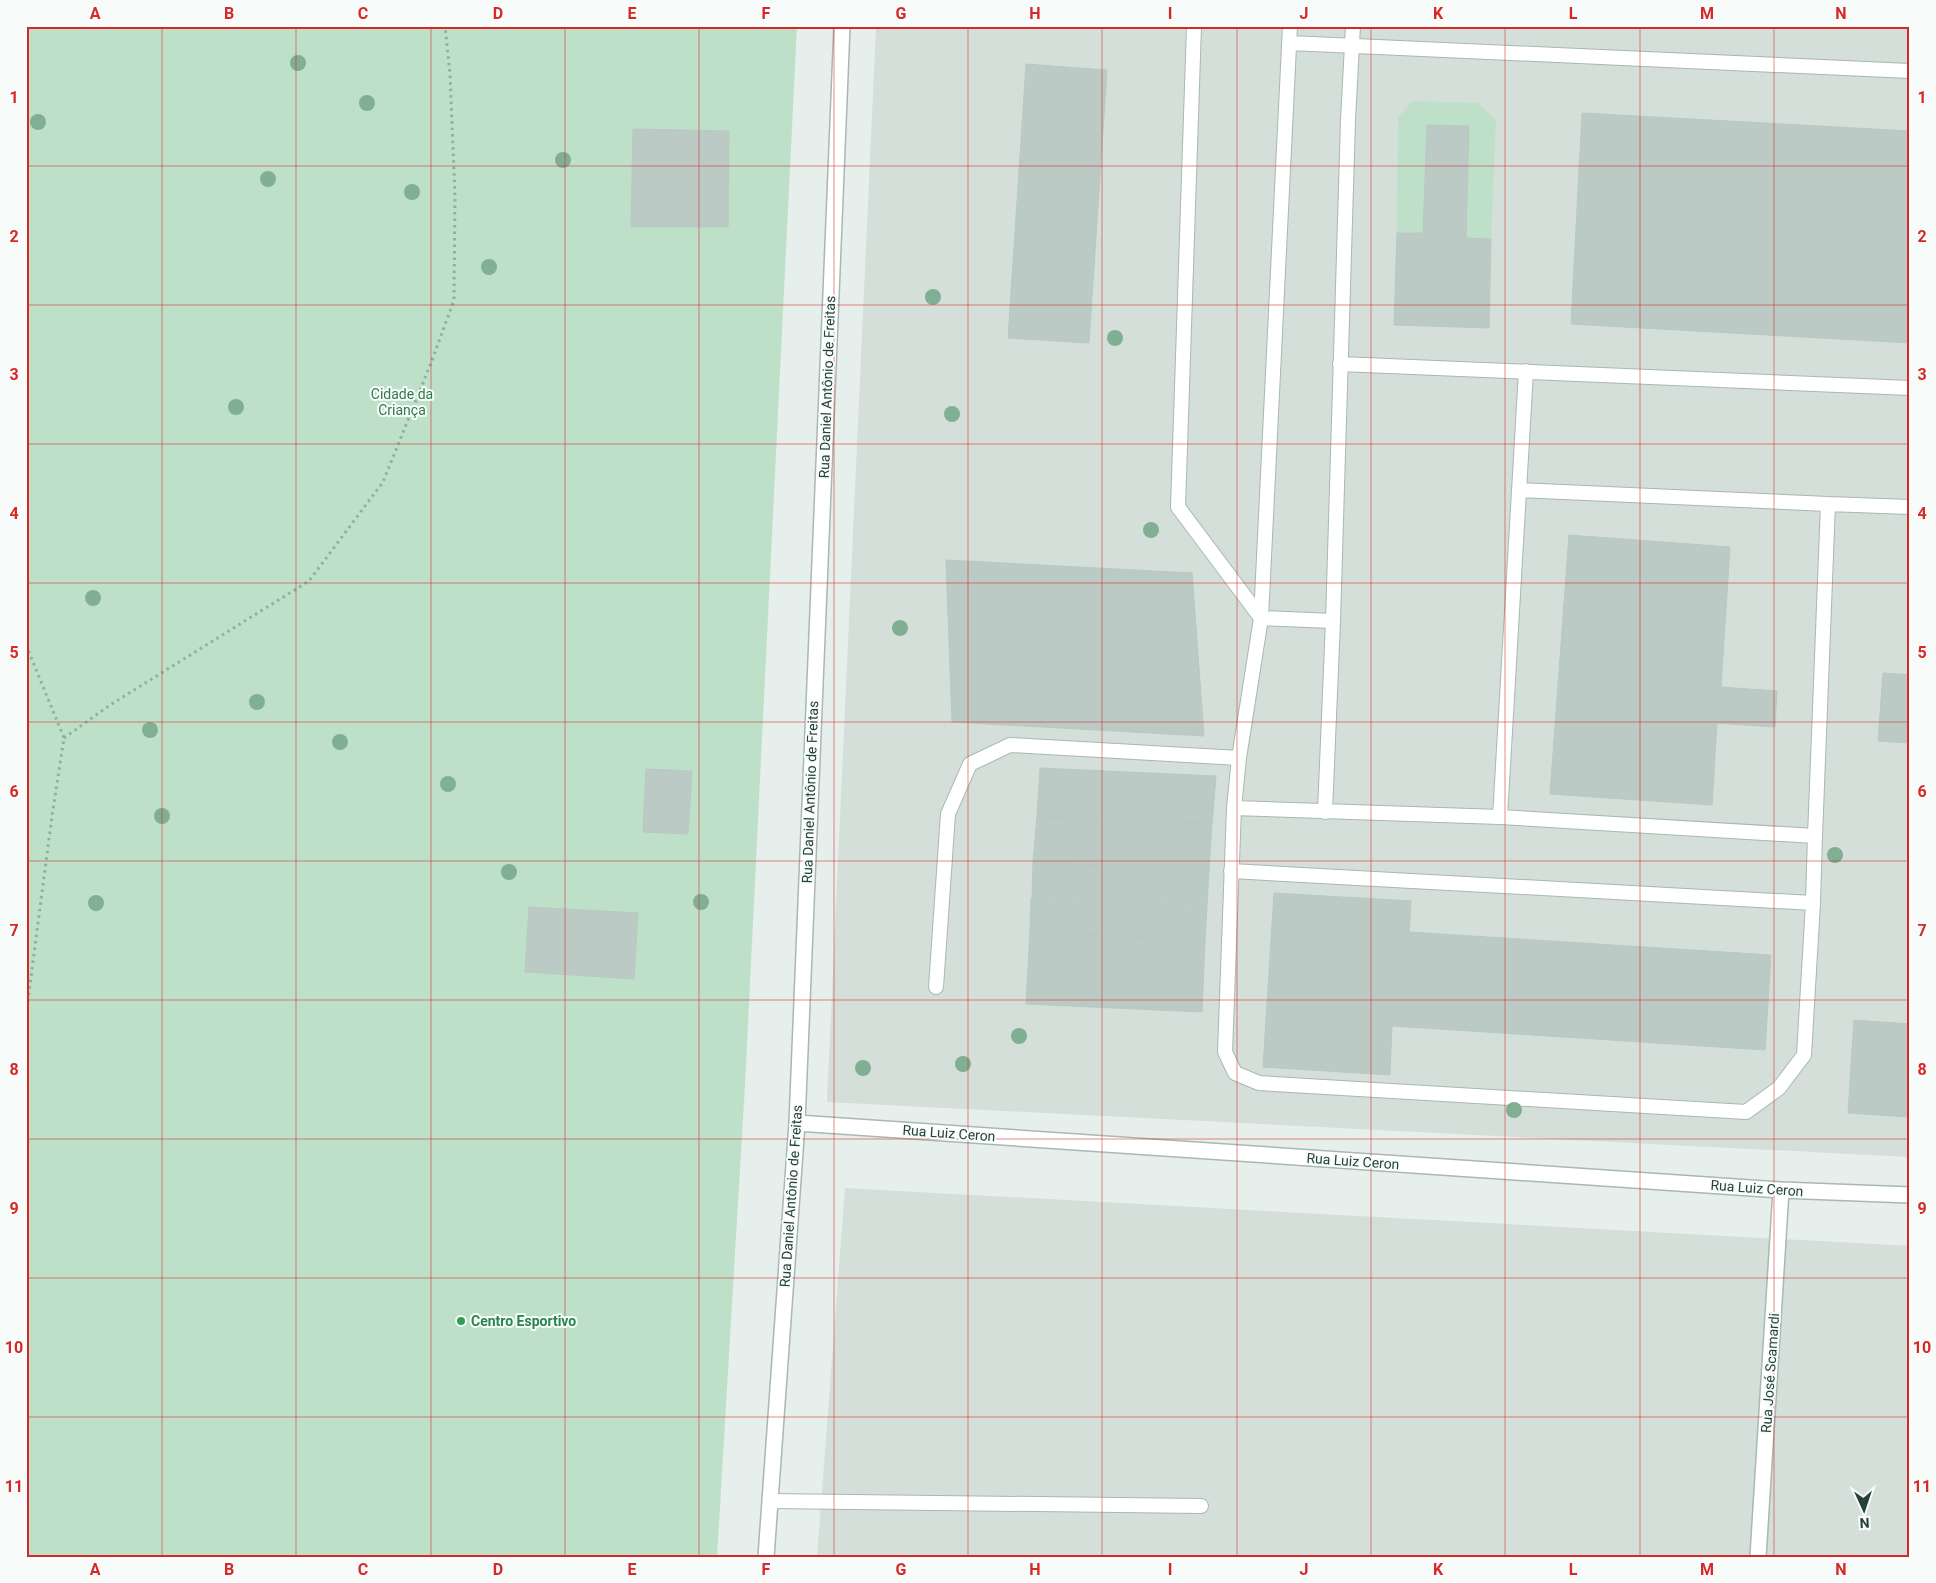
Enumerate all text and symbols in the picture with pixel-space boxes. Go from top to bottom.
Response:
text: A [90,4,101,23]
text: B [224,4,234,23]
text: C [358,4,368,23]
text: D [493,4,503,23]
text: E [628,4,637,23]
text: F [762,4,771,23]
text: G [896,4,907,23]
text: H [1029,4,1041,23]
text: I [1168,4,1172,23]
text: J [1300,4,1308,23]
text: K [1433,4,1444,23]
text: L [1569,4,1578,23]
text: M [1700,4,1714,23]
text: N [1835,4,1847,23]
text: 1 [9,88,19,107]
text: 1 [1917,88,1927,107]
text: 2 [9,227,19,246]
text: 2 [1917,227,1927,246]
street label: Rua Daniel Antônio de Freitas [816,295,838,479]
text: 3 [9,365,19,384]
text: 3 [1917,365,1927,384]
park label: Cidade da Criança [371,386,433,418]
text: 4 [9,504,19,523]
text: 4 [1917,504,1927,523]
text: 5 [9,643,19,662]
text: 5 [1917,643,1927,662]
street label: Rua Daniel Antônio de Freitas [799,700,821,884]
text: 6 [9,782,19,801]
text: 6 [1917,782,1927,801]
text: 7 [9,921,19,940]
text: 7 [1917,921,1927,940]
text: 8 [9,1060,19,1079]
text: 8 [1917,1060,1927,1079]
street label: Rua Daniel Antônio de Freitas [777,1104,805,1288]
street label: Rua Luiz Ceron [902,1122,996,1144]
street label: Rua Luiz Ceron [1306,1150,1400,1172]
street label: Rua Luiz Ceron [1710,1177,1804,1199]
text: 9 [9,1199,19,1218]
text: 9 [1917,1199,1927,1218]
street label: Rua José Scamardi [1758,1312,1782,1434]
place label: Centro Esportivo [471,1313,576,1329]
marker: Centro Esportivo [455,1315,467,1327]
text: 10 [5,1338,23,1357]
text: 10 [1913,1338,1931,1357]
text: 11 [5,1477,23,1496]
text: 11 [1913,1477,1931,1496]
north arrow [1838,1486,1888,1536]
text: N [1859,1515,1870,1531]
text: A [90,1560,101,1579]
text: B [224,1560,234,1579]
text: C [358,1560,368,1579]
text: D [493,1560,503,1579]
text: E [628,1560,637,1579]
text: F [762,1560,771,1579]
text: G [896,1560,907,1579]
text: H [1029,1560,1041,1579]
text: I [1168,1560,1172,1579]
text: J [1300,1560,1308,1579]
text: K [1433,1560,1444,1579]
text: L [1569,1560,1578,1579]
text: M [1700,1560,1714,1579]
text: N [1835,1560,1847,1579]

